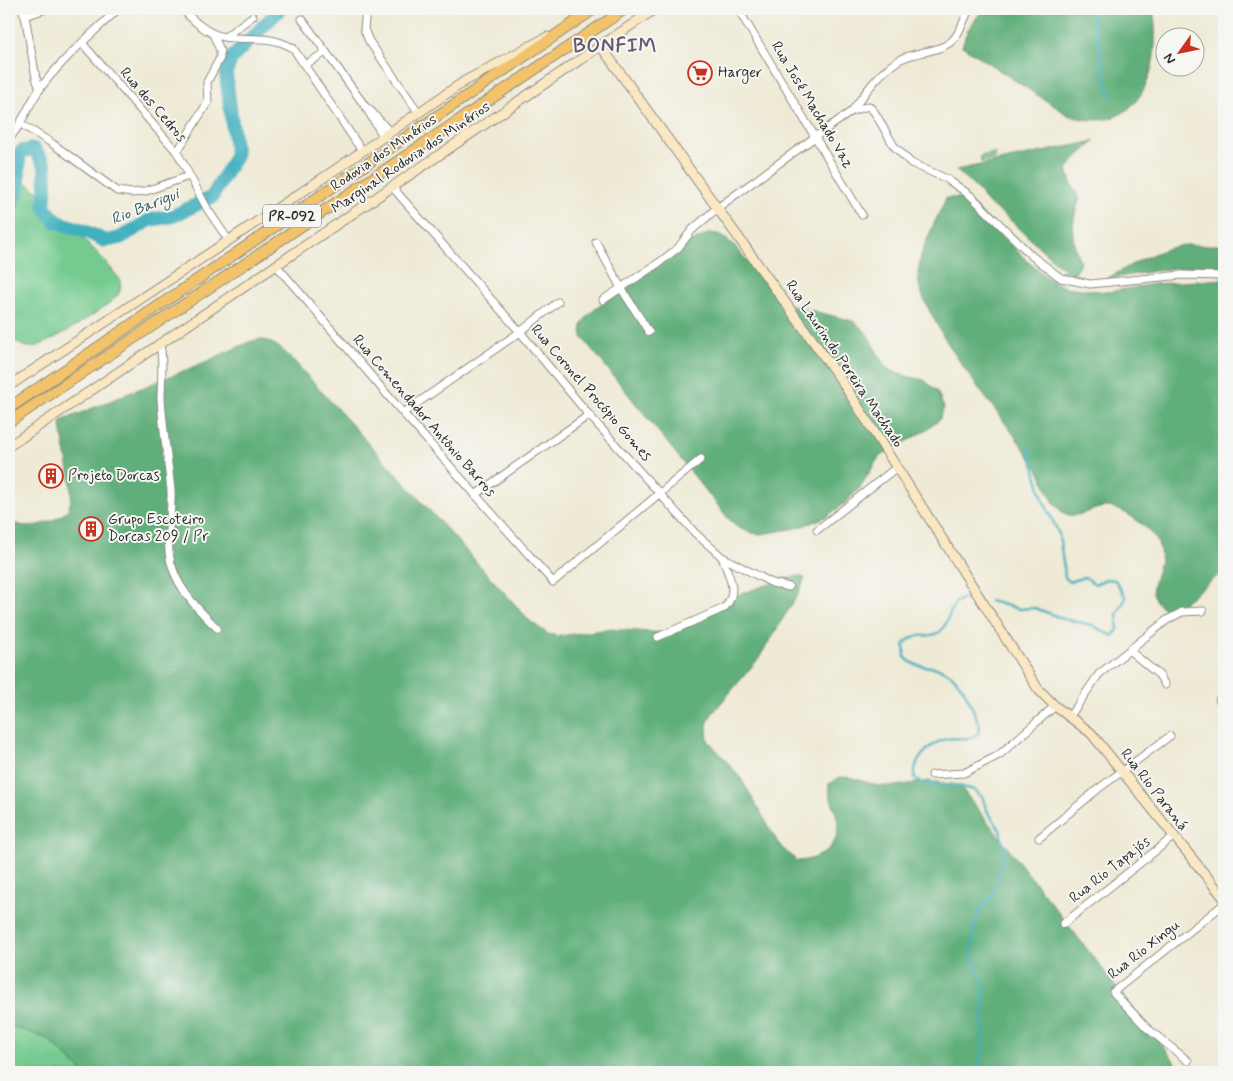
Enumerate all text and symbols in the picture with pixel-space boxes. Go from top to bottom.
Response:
north arrow [1156,28,1206,78]
district label: BONFIM [573,33,657,60]
street label: Rua José Machado Vaz [766,38,858,172]
text: N [1160,50,1180,67]
supermarket icon: Harger [687,60,713,86]
street label: Rua dos Cedros [115,63,191,147]
place label: Harger [718,63,762,84]
street label: Marginal Rodovia dos Minérios [328,97,495,220]
street label: Rodovia dos Minérios [327,110,441,196]
water label: Rio Barigui [108,183,185,232]
road number: PR-092 [263,205,321,228]
street label: Rua Laurindo Pereira Machado [780,276,908,452]
street label: Rua Coronel Procópio Gomes [526,320,656,466]
street label: Rua Comendador Antônio Barros [348,331,500,502]
building icon: Projeto Dorcas [38,463,64,489]
place label: Projeto Dorcas [68,466,160,486]
place label: Grupo Escoteiro Dorcas 209 / Pr [108,510,209,547]
building icon: Grupo Escoteiro Dorcas 209 / Pr [78,516,104,542]
street label: Rua Rio Paraná [1116,745,1192,835]
street label: Rua Rio Tapajós [1065,832,1155,908]
street label: Rua Rio Xingu [1104,915,1185,985]

